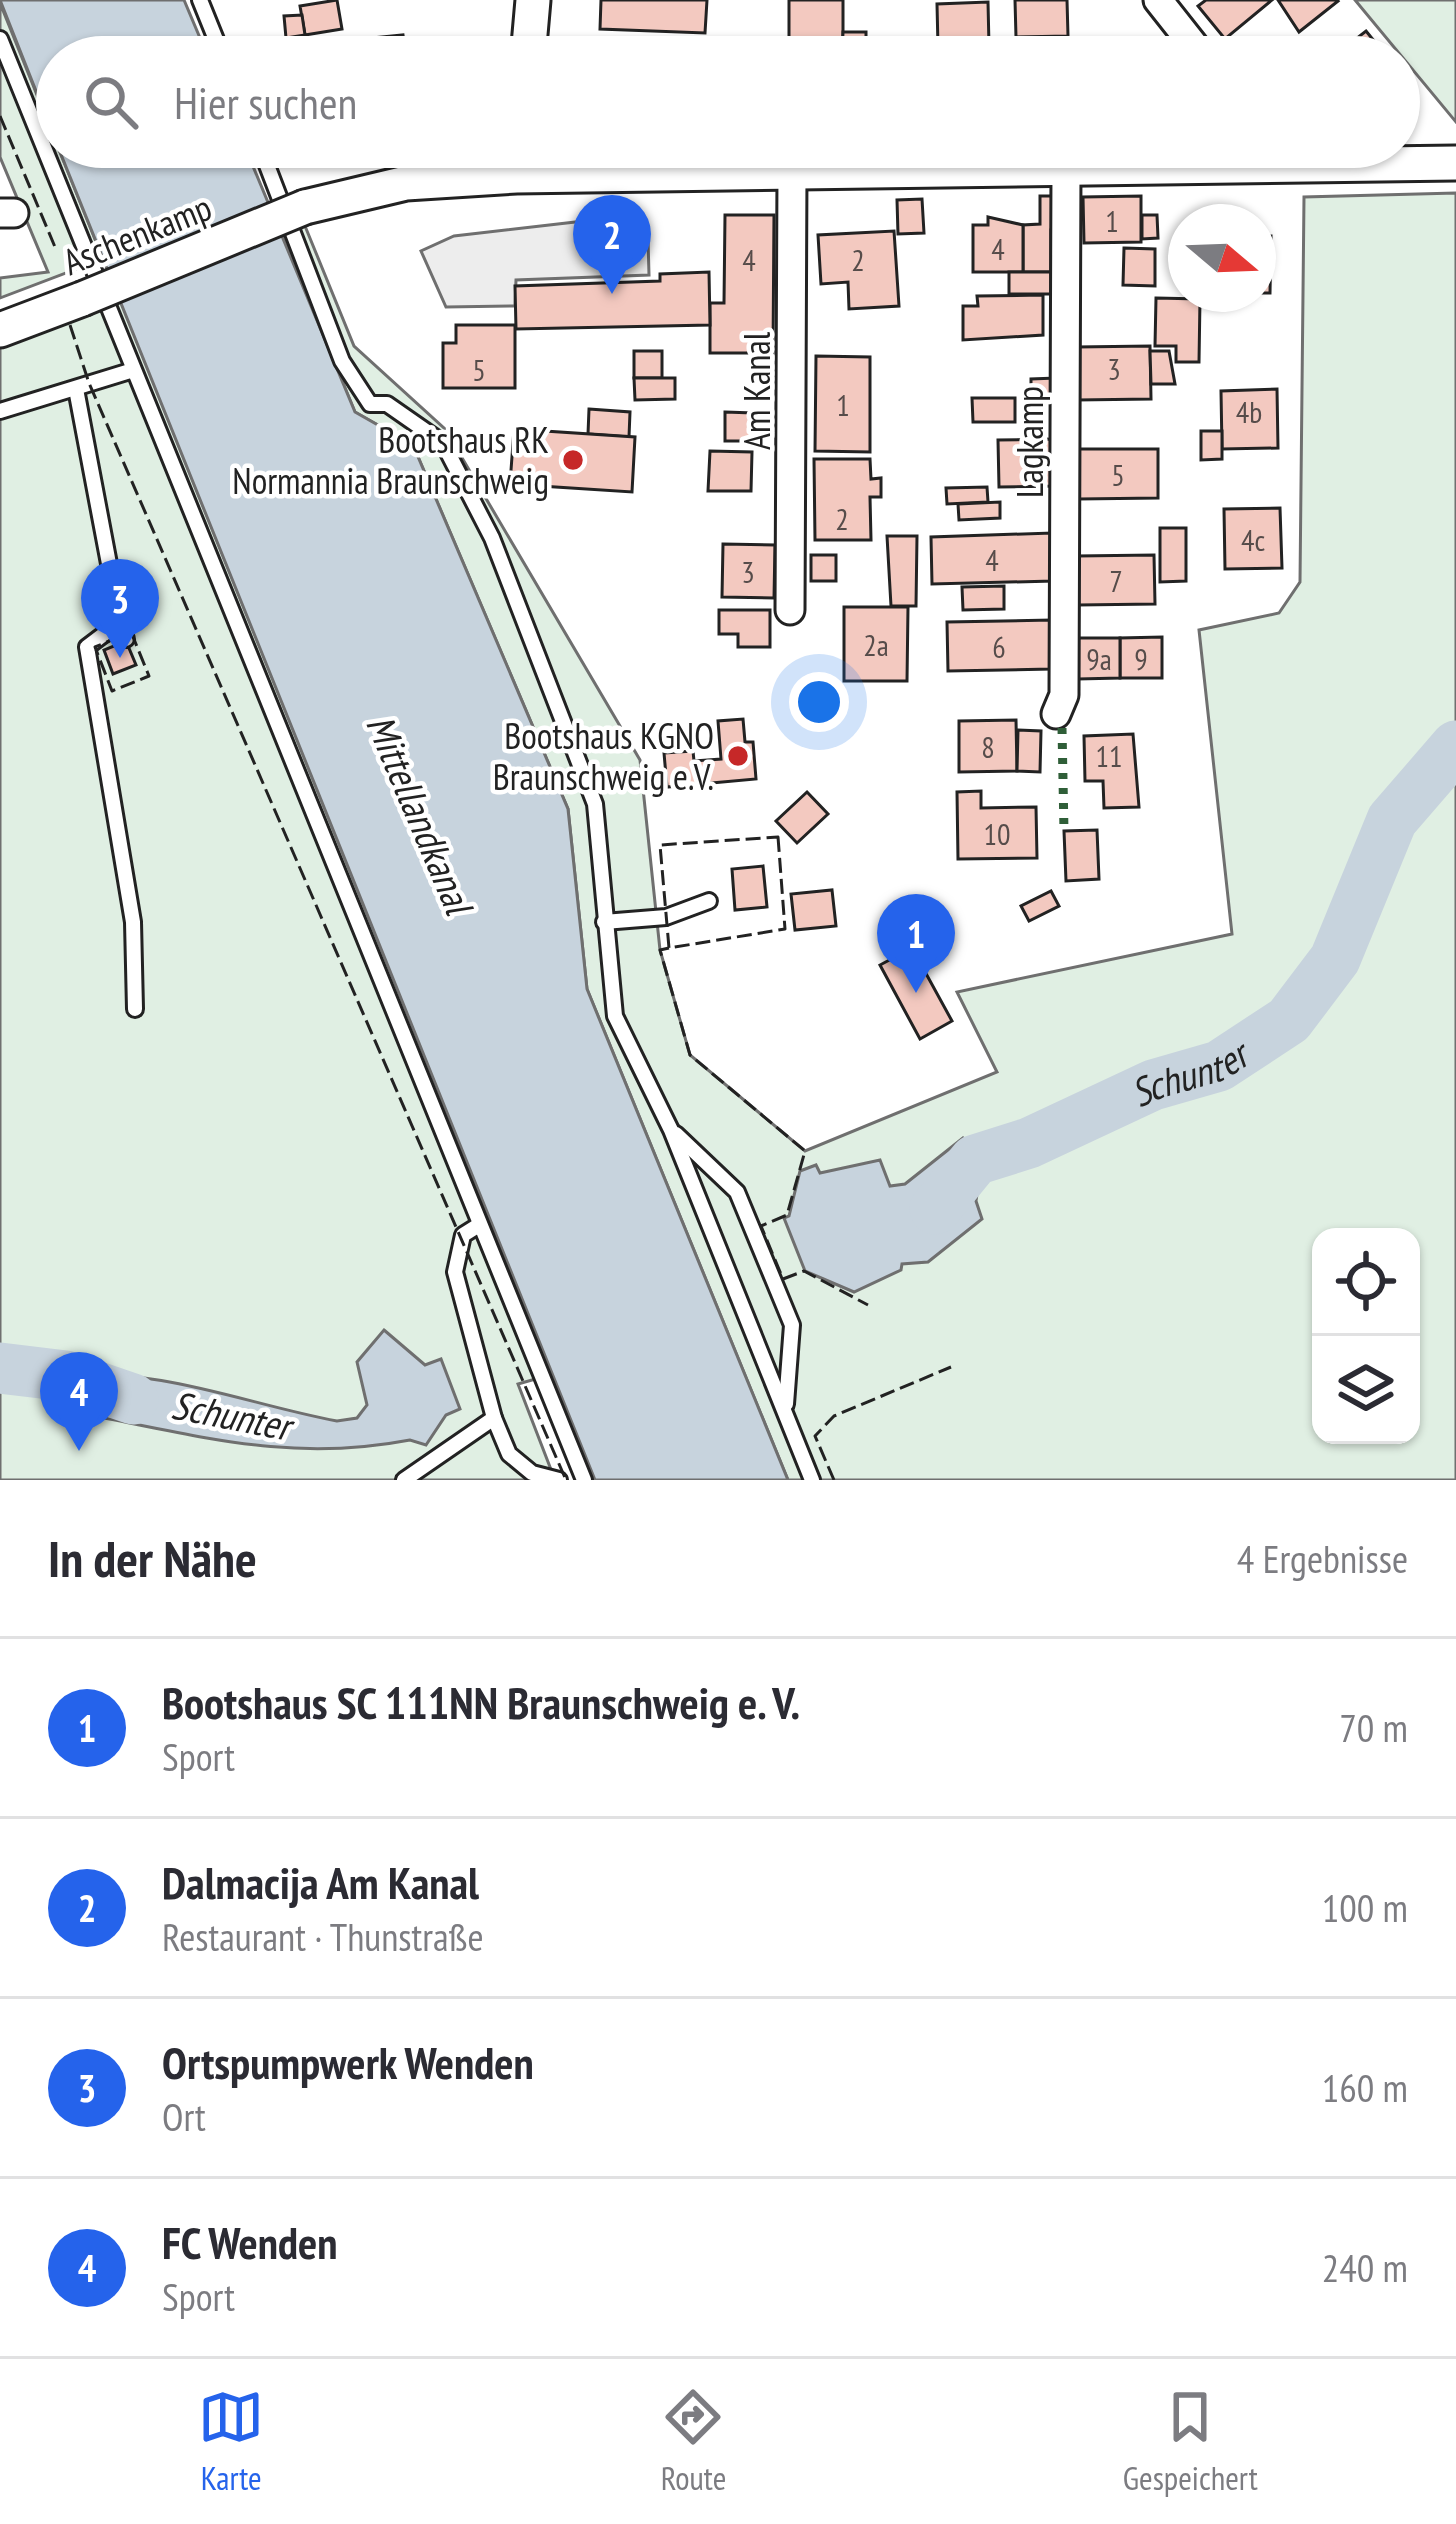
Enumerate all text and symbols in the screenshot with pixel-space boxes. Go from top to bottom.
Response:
search box [36,36,1420,168]
icon: search [78,69,144,135]
text: Hier suchen [174,73,357,131]
street label: Aschenkamp [56,183,218,285]
pin: 2 [573,195,651,294]
house number: 1 [1105,201,1119,240]
north arrow [1168,204,1276,312]
house number: 4 [991,229,1005,268]
house number: 4 [742,240,756,279]
house number: 2 [851,240,865,279]
street label: Am Kanal [733,331,780,450]
house number: 3 [1107,349,1121,388]
house number: 5 [472,350,486,389]
house number: 1 [836,385,850,424]
street label: Lagkamp [1006,386,1053,498]
house number: 4b [1236,392,1262,431]
place label: Bootshaus RK Normannia Braunschweig [232,416,549,504]
marker: Bootshaus RK Normannia Braunschweig [560,447,586,473]
house number: 5 [1111,455,1125,494]
house number: 2 [835,499,849,538]
house number: 4c [1241,520,1265,559]
house number: 4 [985,540,999,579]
house number: 3 [741,552,755,591]
pin: 3 [81,559,159,658]
house number: 7 [1109,561,1123,600]
house number: 2a [863,625,889,664]
house number: 6 [992,627,1006,666]
house number: 9a [1086,639,1112,678]
house number: 9 [1134,639,1148,678]
your location [789,672,849,732]
water label: Mittellandkanal [355,707,486,925]
place label: Bootshaus KGNO Braunschweig e.V. [493,712,714,800]
house number: 8 [981,727,995,766]
house number: 11 [1096,736,1123,775]
marker: Bootshaus KGNO Braunschweig e.V. [725,743,751,769]
house number: 10 [984,814,1011,853]
pin: 1 [877,894,955,993]
water label: Schunter [1122,1026,1261,1118]
map controls [1312,1228,1420,1444]
button: locate [1312,1228,1420,1336]
button: layers [1312,1336,1420,1444]
pin: 4 [40,1352,118,1451]
water label: Schunter [168,1379,299,1452]
text: In der Nähe [48,1525,257,1591]
text: 4 Ergebnisse [1237,1533,1408,1584]
text: Bootshaus SC 111NN Braunschweig e. V. [162,1673,800,1731]
text: 1 [78,1702,96,1753]
text: 70 m [1339,1702,1408,1753]
text: Sport [162,1731,235,1782]
text: Dalmacija Am Kanal [162,1853,479,1911]
text: 2 [78,1882,96,1933]
text: 100 m [1322,1882,1408,1933]
text: Restaurant · Thunstraße [162,1911,484,1962]
text: Ortspumpwerk Wenden [162,2033,534,2091]
text: 3 [78,2062,96,2113]
text: 160 m [1322,2062,1408,2113]
text: Ort [162,2091,206,2142]
text: FC Wenden [162,2213,337,2271]
text: 4 [78,2242,96,2293]
text: 240 m [1322,2242,1408,2293]
text: Sport [162,2271,235,2322]
tab: Karte [198,2384,264,2499]
tab: Route [660,2384,726,2499]
tab: Gespeichert [1123,2384,1258,2499]

